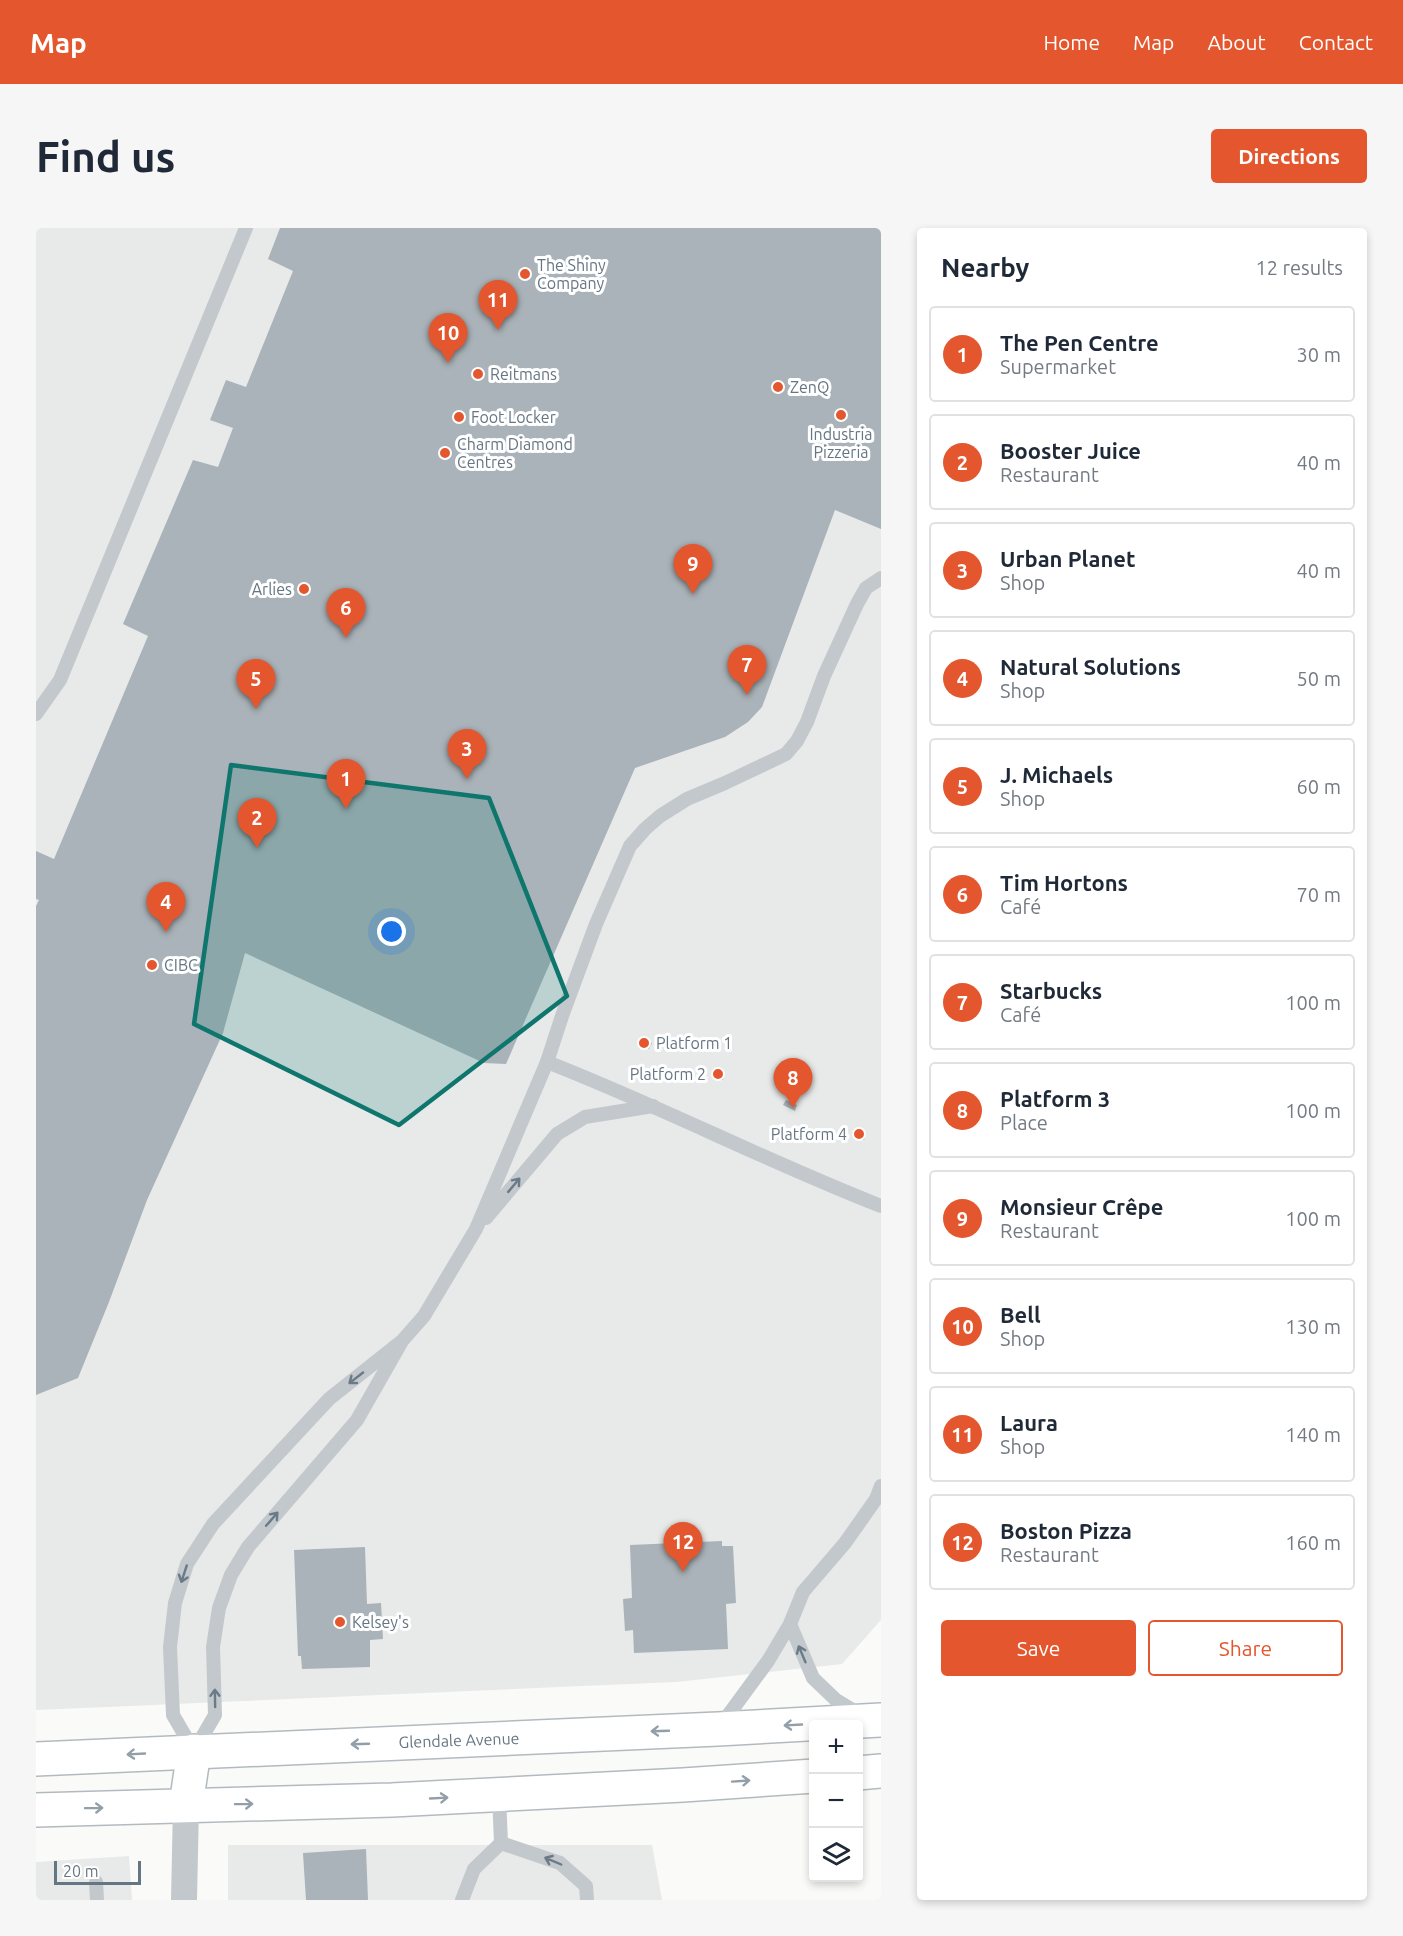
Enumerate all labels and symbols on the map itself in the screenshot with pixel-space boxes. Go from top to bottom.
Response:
place label: The Shiny Company [537,256,606,292]
marker: The Shiny Company [518,267,532,281]
pin: 11 [478,280,518,330]
pin: 10 [428,314,468,363]
place label: Reitmans [490,365,557,383]
marker: Reitmans [471,367,485,381]
place label: ZenQ [790,378,829,396]
marker: ZenQ [771,380,785,394]
place label: Foot Locker [471,408,556,426]
marker: Industria Pizzeria [834,408,848,422]
marker: Foot Locker [452,410,466,424]
place label: Industria Pizzeria [809,425,873,461]
place label: Charm Diamond Centres [457,435,573,471]
marker: Charm Diamond Centres [438,446,452,460]
pin: 9 [674,544,712,594]
place label: Arlies [252,580,292,598]
marker: Arlies [297,582,311,596]
pin: 6 [326,588,366,638]
pin: 7 [728,646,766,695]
pin: 5 [236,660,276,709]
pin: 3 [448,730,486,779]
pin: 1 [326,760,366,809]
pin: 2 [238,798,276,848]
pin: 4 [146,882,186,932]
your location [377,917,406,946]
place label: CIBC [164,956,198,974]
marker: CIBC [145,958,159,972]
place label: Platform 1 [656,1034,732,1052]
marker: Platform 1 [637,1036,651,1050]
pin: 8 [774,1058,813,1108]
place label: Platform 2 [630,1065,706,1083]
marker: Platform 2 [711,1067,725,1081]
place label: Platform 4 [771,1125,847,1143]
marker: Platform 4 [852,1127,866,1141]
one-way arrow [508,1177,521,1193]
one-way arrow [349,1371,365,1384]
one-way arrow [265,1511,278,1527]
pin: 12 [664,1522,702,1572]
one-way arrow [178,1564,189,1583]
place label: Kelsey's [352,1613,409,1631]
marker: Kelsey's [333,1615,347,1629]
one-way arrow [796,1645,807,1663]
one-way arrow [209,1689,221,1709]
one-way arrow [783,1720,803,1731]
one-way arrow [650,1726,670,1737]
street label: Glendale Avenue [398,1729,520,1751]
one-way arrow [351,1739,371,1750]
one-way arrow [126,1748,146,1759]
one-way arrow [731,1775,751,1786]
one-way arrow [429,1792,449,1803]
one-way arrow [234,1798,254,1810]
one-way arrow [84,1802,104,1814]
one-way arrow [545,1855,563,1866]
scale bar [54,1858,141,1886]

